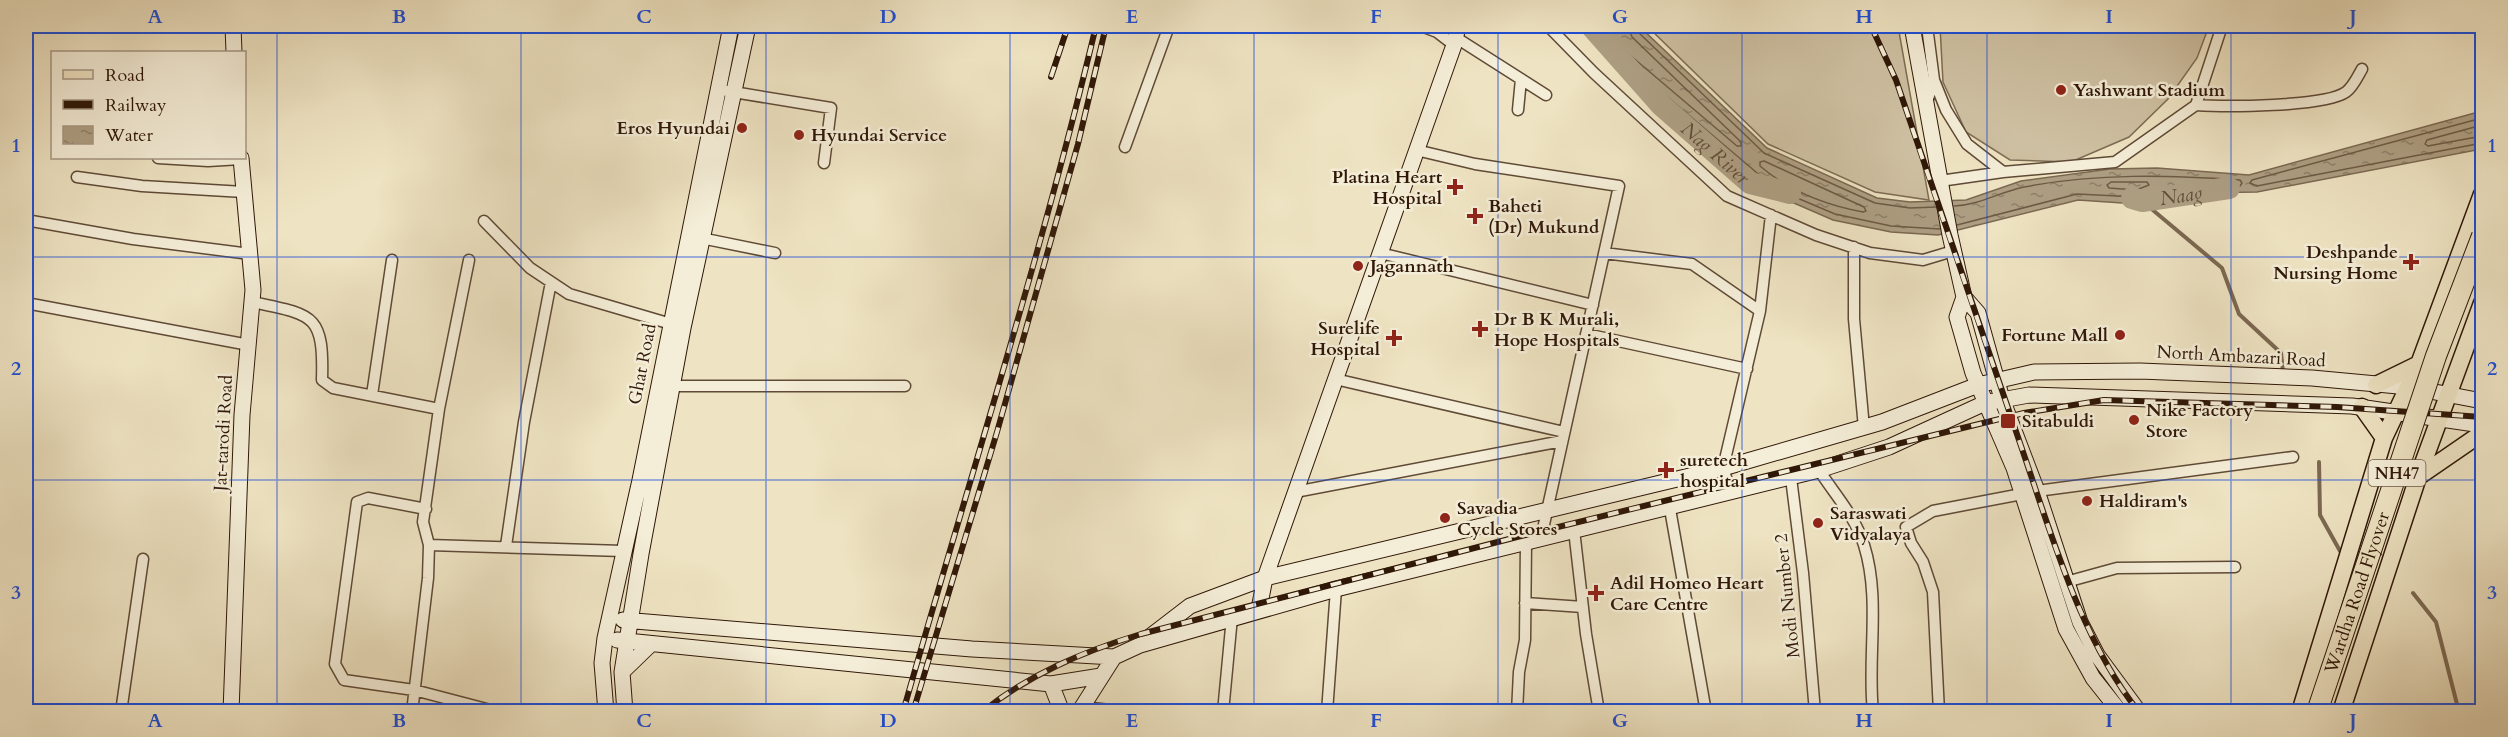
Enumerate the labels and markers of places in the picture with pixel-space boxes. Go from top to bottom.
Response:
place label: Yashwant Stadium [2073,78,2226,103]
marker: Yashwant Stadium [2054,83,2068,97]
place label: Eros Hyundai [616,116,730,141]
marker: Eros Hyundai [735,121,749,135]
place label: Hyundai Service [811,123,947,148]
marker: Hyundai Service [792,128,806,142]
place label: Platina Heart Hospital [1332,165,1443,211]
marker: Platina Heart Hospital [1446,178,1464,196]
place label: Baheti (Dr) Mukund [1488,194,1600,240]
marker: Baheti (Dr) Mukund [1466,207,1484,225]
place label: Deshpande Nursing Home [2273,240,2398,286]
marker: Deshpande Nursing Home [2402,253,2420,271]
place label: Jagannath [1367,254,1454,279]
marker: Jagannath [1351,259,1365,273]
place label: Dr B K Murali, Hope Hospitals [1494,307,1619,353]
place label: Surelife Hospital [1310,316,1380,362]
marker: Dr B K Murali, Hope Hospitals [1471,320,1489,338]
place label: Fortune Mall [2001,323,2108,348]
marker: Fortune Mall [2113,328,2127,342]
marker: Surelife Hospital [1385,329,1403,347]
place label: Nike Factory Store [2146,398,2254,444]
place label: Sitabuldi [2022,409,2094,434]
marker: Sitabuldi [1999,412,2017,430]
marker: Nike Factory Store [2127,413,2141,427]
place label: suretech hospital [1680,448,1748,494]
marker: suretech hospital [1657,461,1675,479]
place label: Haldiram's [2099,489,2187,514]
marker: Haldiram's [2080,494,2094,508]
place label: Savadia Cycle Stores [1457,496,1557,542]
place label: Saraswati Vidyalaya [1830,501,1911,547]
marker: Savadia Cycle Stores [1438,511,1452,525]
marker: Saraswati Vidyalaya [1811,516,1825,530]
place label: Adil Homeo Heart Care Centre [1610,571,1764,617]
marker: Adil Homeo Heart Care Centre [1587,584,1605,602]

